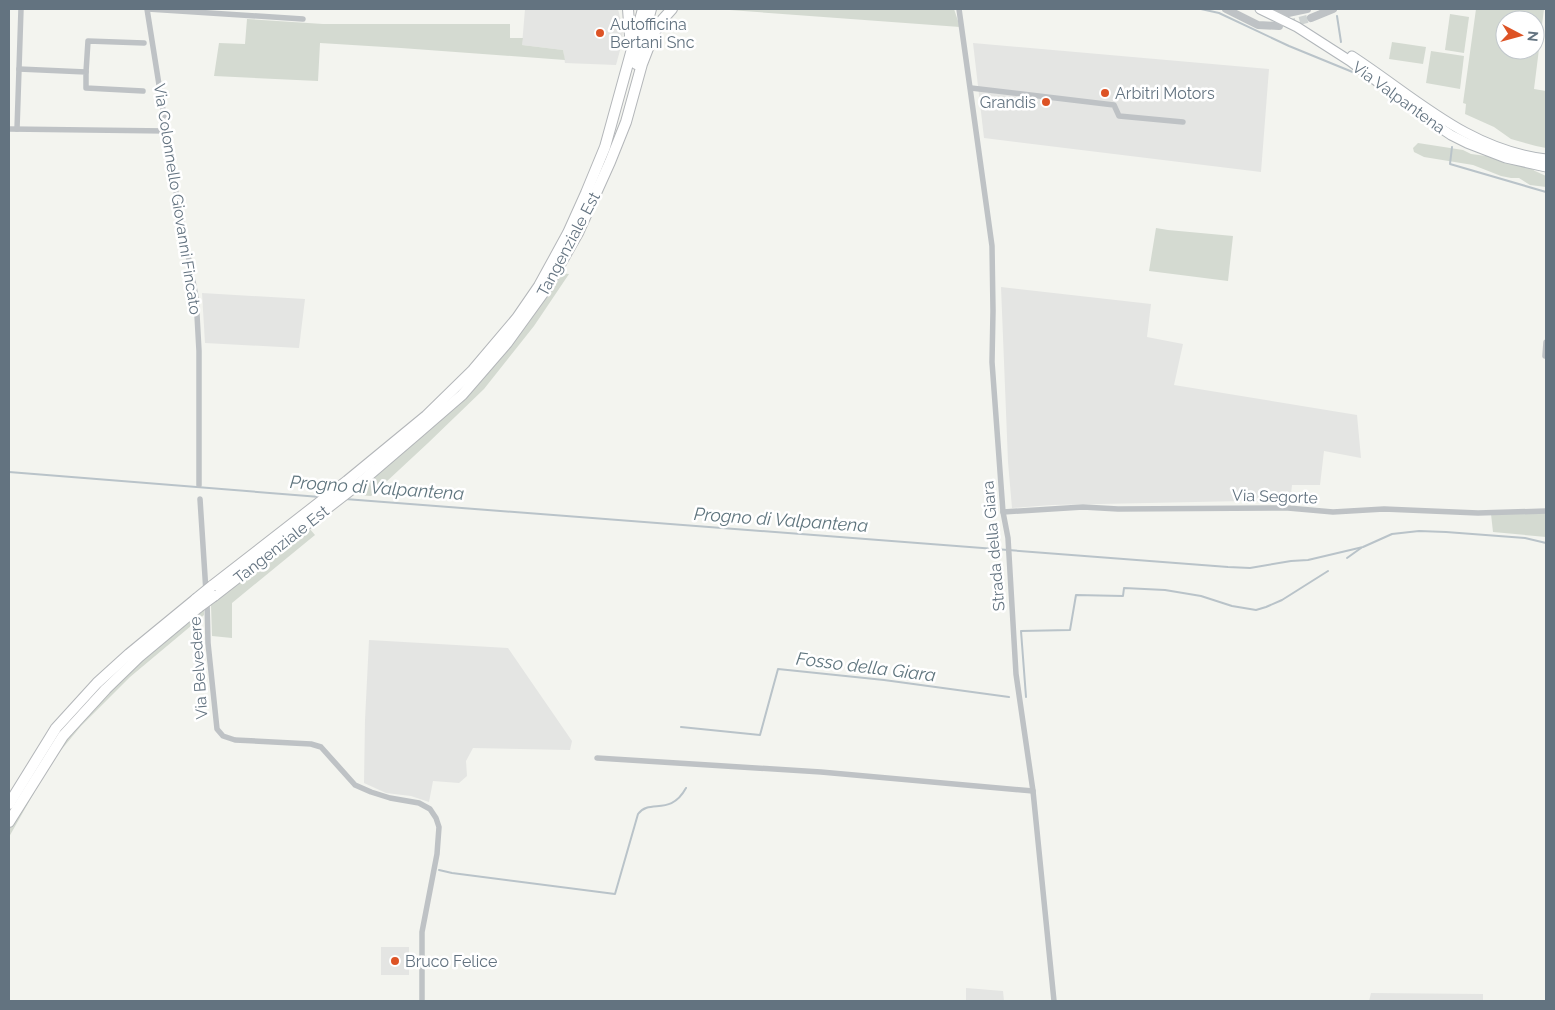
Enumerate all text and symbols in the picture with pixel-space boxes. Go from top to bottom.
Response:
north arrow [1495,10,1545,60]
place label: Autofficina Bertani Snc [610,15,695,52]
marker: Autofficina Bertani Snc [594,27,606,39]
text: N [1524,30,1541,43]
street label: Via Valpantena [1349,57,1449,137]
street label: Via Colonnello Giovanni Fincato [150,82,205,316]
place label: Arbitri Motors [1115,84,1215,103]
marker: Arbitri Motors [1099,87,1111,99]
place label: Grandis [980,93,1036,112]
marker: Grandis [1040,96,1052,108]
street label: Tangenziale Est [533,188,604,300]
water label: Progno di Valpantena [289,471,465,504]
street label: Strada della Giara [978,480,1009,612]
street label: Via Segorte [1232,486,1318,507]
street label: Tangenziale Est [230,501,333,587]
water label: Progno di Valpantena [693,503,869,536]
street label: Via Belvedere [185,616,212,720]
water label: Fosso della Giara [795,648,937,686]
place label: Bruco Felice [405,952,497,971]
marker: Bruco Felice [389,955,401,967]

